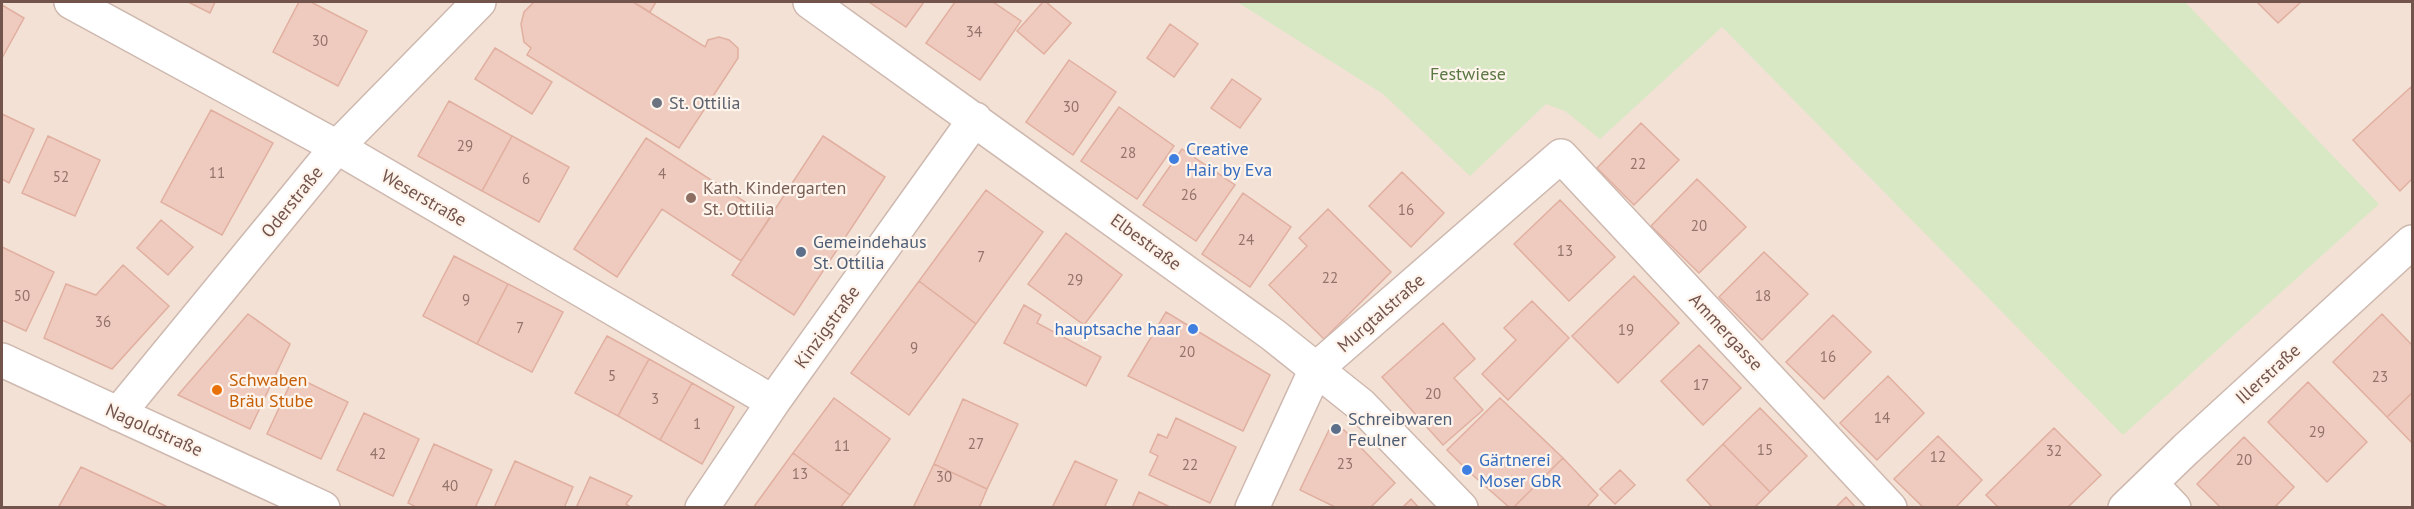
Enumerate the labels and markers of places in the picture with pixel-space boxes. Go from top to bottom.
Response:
place label: St. Ottilia [669,91,741,114]
marker: St. Ottilia [650,96,664,110]
place label: Creative Hair by Eva [1186,137,1272,181]
marker: Creative Hair by Eva [1167,152,1181,166]
place label: Kath. Kindergarten St. Ottilia [703,176,846,220]
marker: Kath. Kindergarten St. Ottilia [684,191,698,205]
place label: Gemeindehaus St. Ottilia [813,230,926,274]
marker: Gemeindehaus St. Ottilia [794,245,808,259]
place label: hauptsache haar [1054,317,1181,340]
marker: hauptsache haar [1186,322,1200,336]
place label: Schwaben Bräu Stube [229,368,313,412]
marker: Schwaben Bräu Stube [210,383,224,397]
place label: Schreibwaren Feulner [1348,407,1452,451]
marker: Schreibwaren Feulner [1329,422,1343,436]
place label: Gärtnerei Moser GbR [1479,448,1562,492]
marker: Gärtnerei Moser GbR [1460,463,1474,477]

